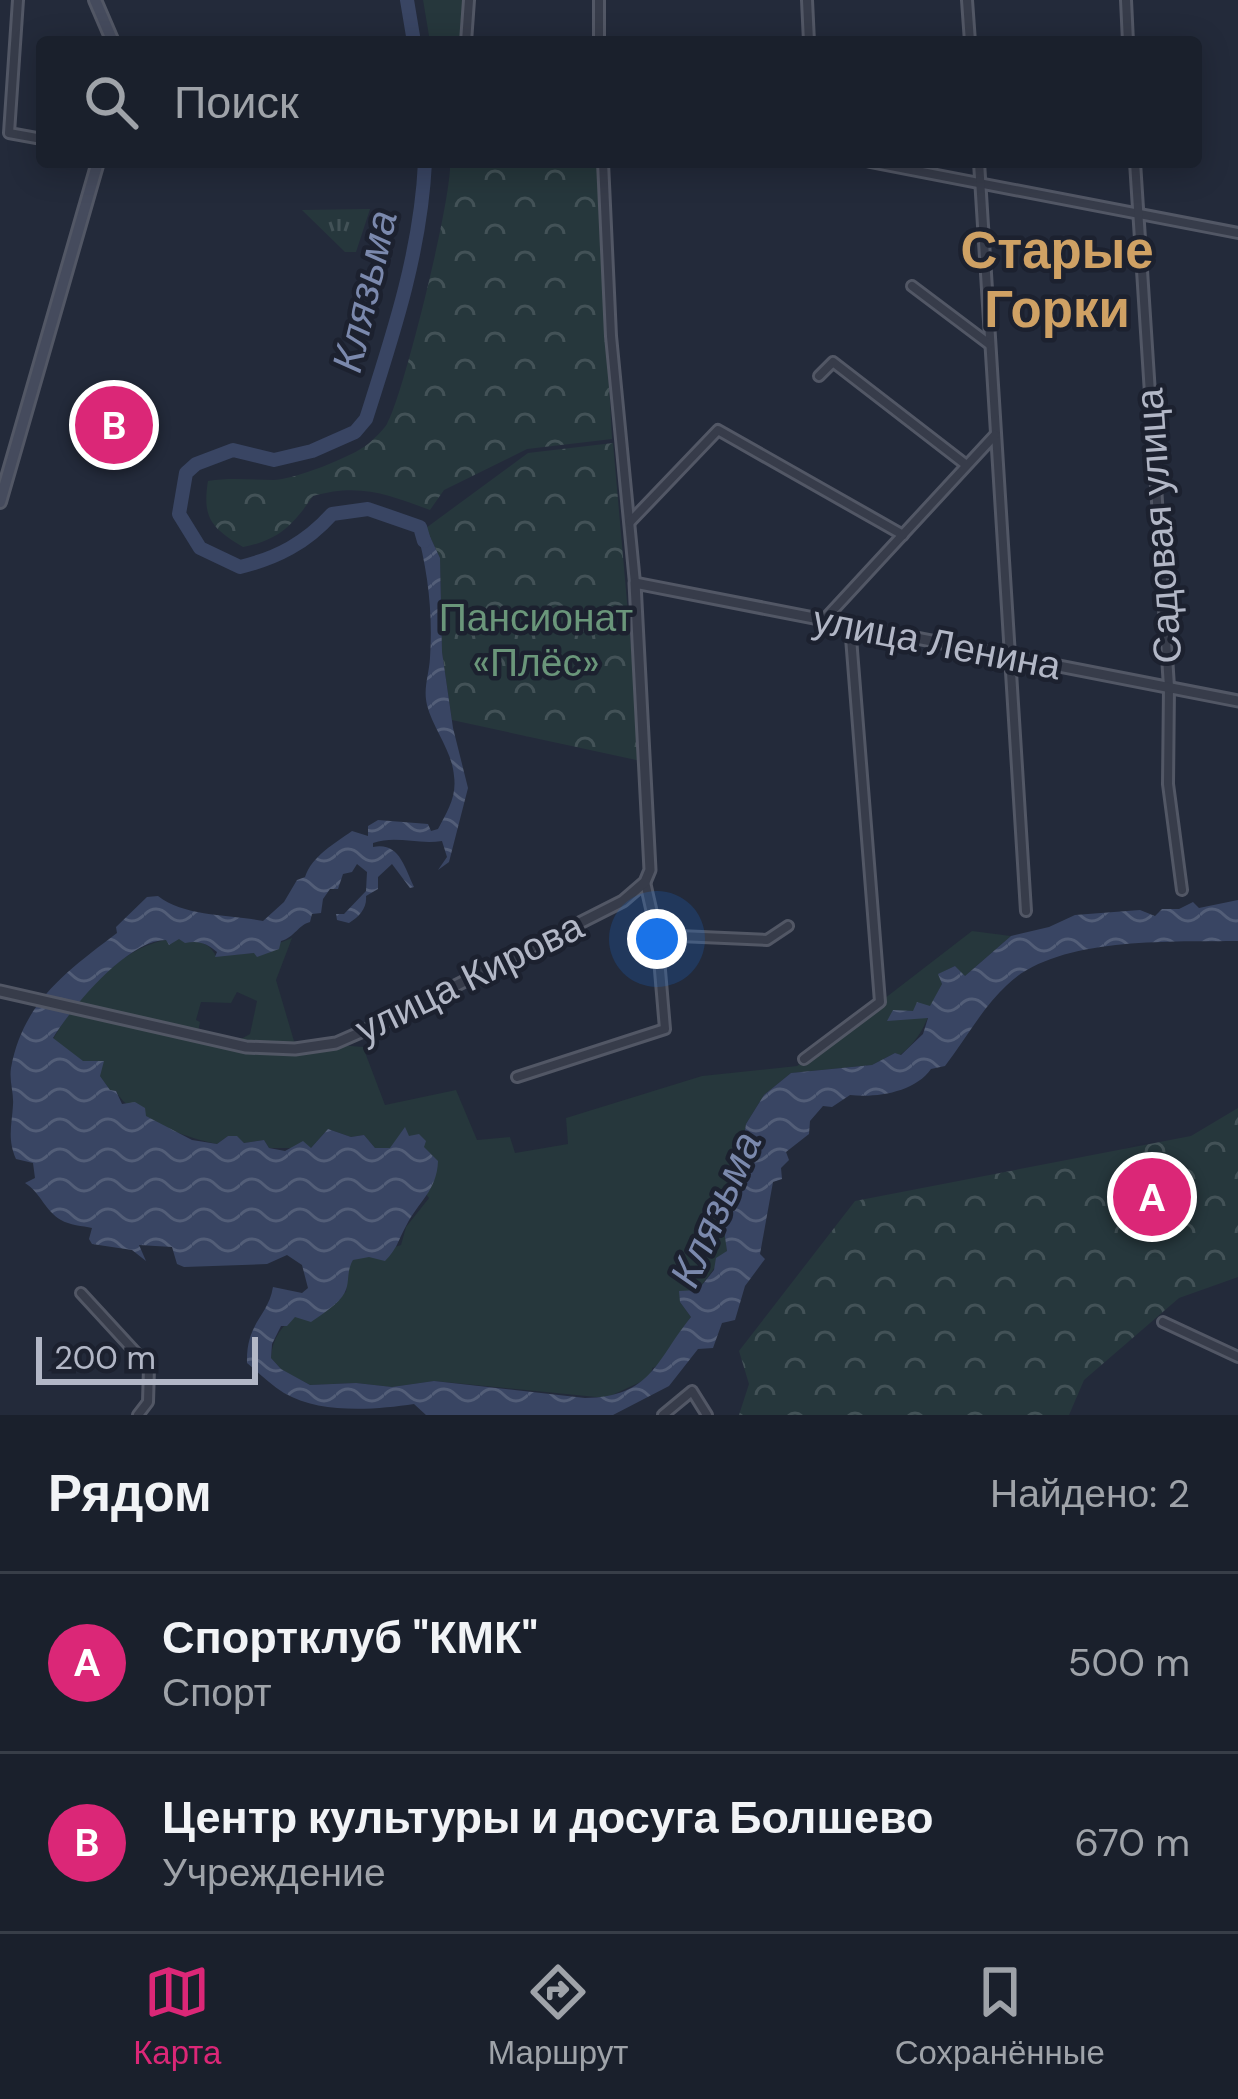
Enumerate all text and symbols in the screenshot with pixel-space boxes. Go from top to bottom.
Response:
search box [36,36,1202,168]
icon: search [78,69,144,135]
text: Поиск [174,73,299,132]
water label: Клязьма [319,205,410,378]
district label: Старые Горки [960,217,1154,343]
pin: B [75,380,153,470]
street label: Садовая улица [1123,387,1194,665]
park label: Пансионат «Плёс» [439,592,633,688]
street label: улица Ленина [809,593,1065,692]
street label: улица Кирова [347,900,592,1055]
your location [627,909,687,969]
water label: Клязьма [657,1123,774,1296]
pin: A [1113,1152,1191,1242]
scale bar [36,1331,258,1384]
text: 200 m [54,1336,156,1379]
text: Рядом [48,1460,212,1527]
text: Найдено: 2 [990,1468,1190,1519]
text: Спортклуб "КМК" [162,1608,538,1667]
text: A [73,1637,101,1688]
text: 500 m [1068,1637,1190,1688]
text: Спорт [162,1667,272,1718]
text: Центр культуры и досуга Болшево [162,1788,934,1847]
text: B [75,1817,99,1868]
text: 670 m [1074,1817,1190,1868]
text: Учреждение [162,1847,386,1898]
tab: Карта [133,1959,221,2074]
tab: Маршрут [488,1959,628,2074]
tab: Сохранённые [895,1959,1105,2074]

